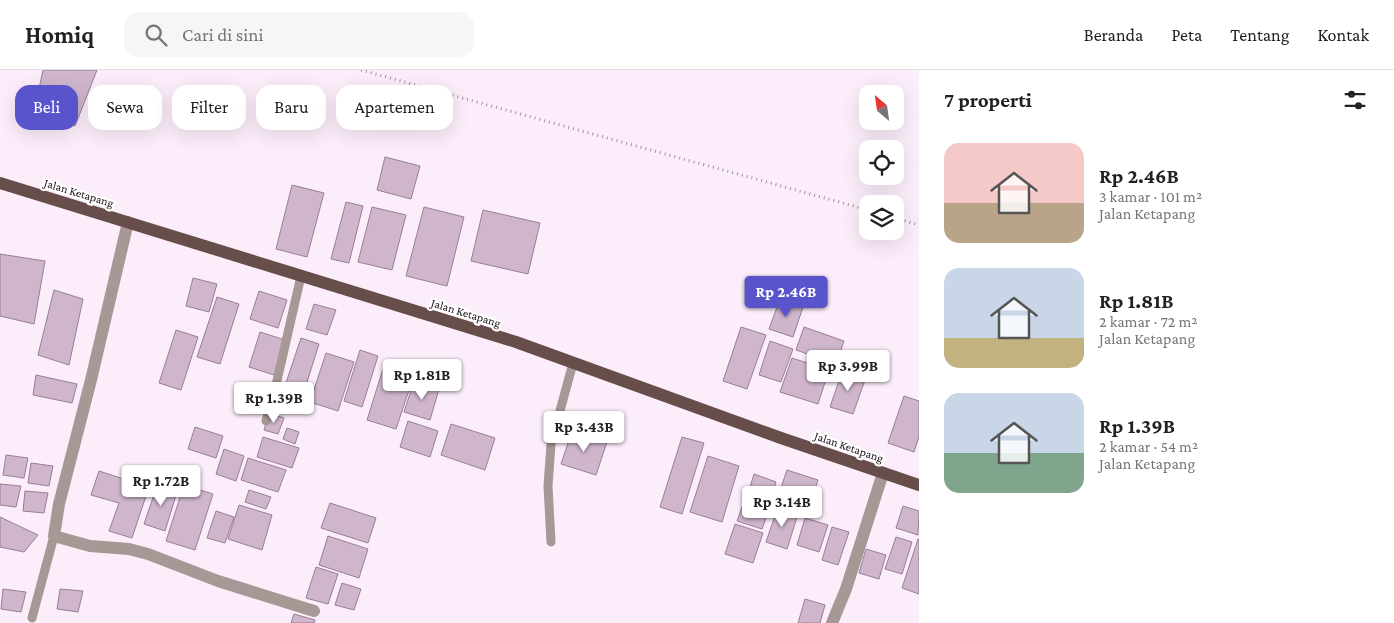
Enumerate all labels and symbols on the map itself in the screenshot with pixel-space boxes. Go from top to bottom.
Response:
north arrow [859,85,904,130]
street label: Jalan Ketapang [42,175,116,210]
pin: Rp 2.46B [734,276,838,318]
street label: Jalan Ketapang [429,295,503,330]
pin: Rp 3.99B [796,350,900,392]
pin: Rp 1.81B [370,358,474,401]
pin: Rp 1.39B [222,382,326,424]
pin: Rp 3.43B [532,410,636,453]
street label: Jalan Ketapang [812,428,886,465]
pin: Rp 1.72B [109,464,213,507]
pin: Rp 3.14B [730,486,834,528]

